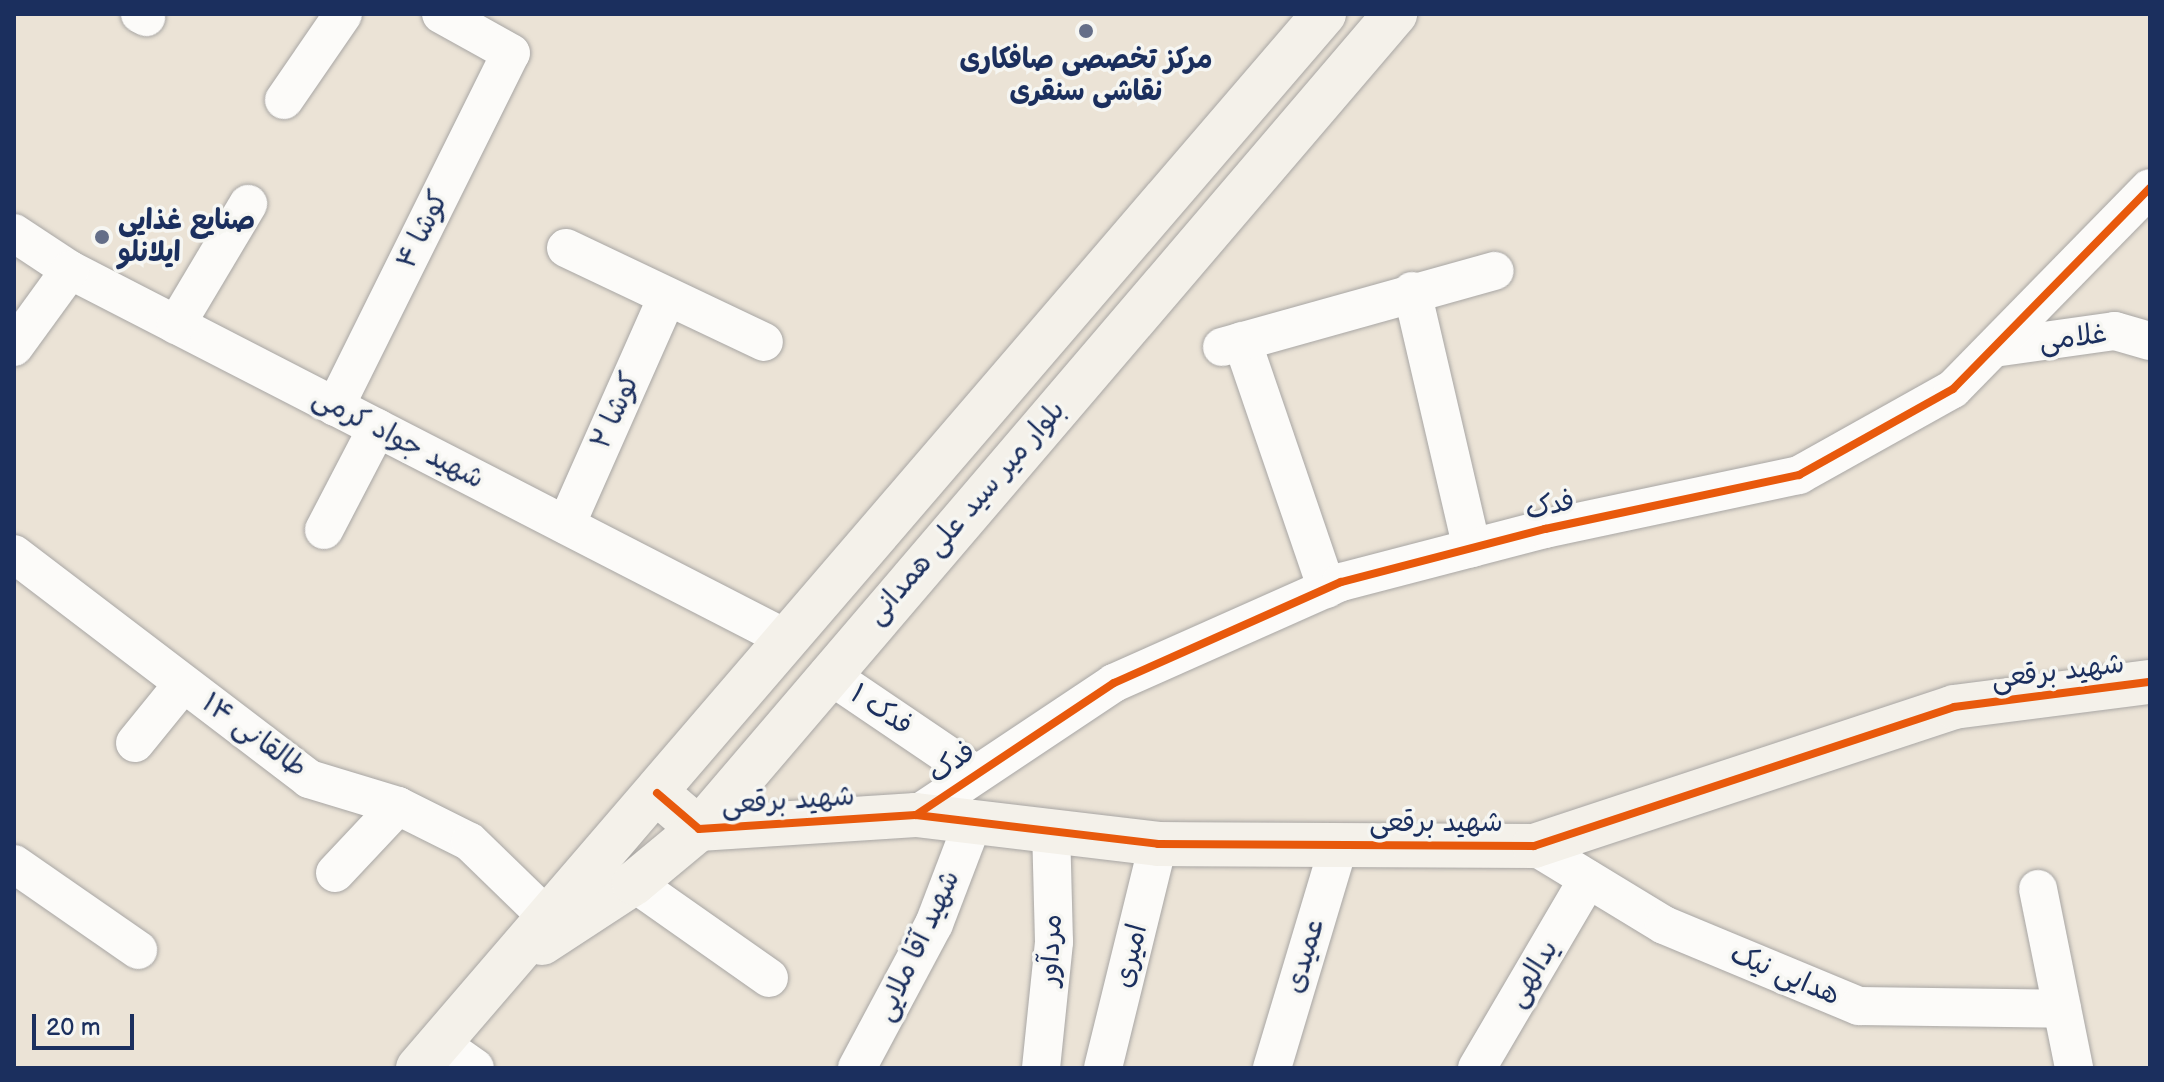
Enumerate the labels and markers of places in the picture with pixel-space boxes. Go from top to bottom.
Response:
marker: مرکز تخصصی صافکاری نقاشی سنقری [1077,22,1095,40]
place label: مرکز تخصصی صافکاری نقاشی سنقری [960,43,1212,109]
place label: صنایع غذایی ایلانلو [118,204,255,270]
marker: صنایع غذایی ایلانلو [93,228,111,246]

